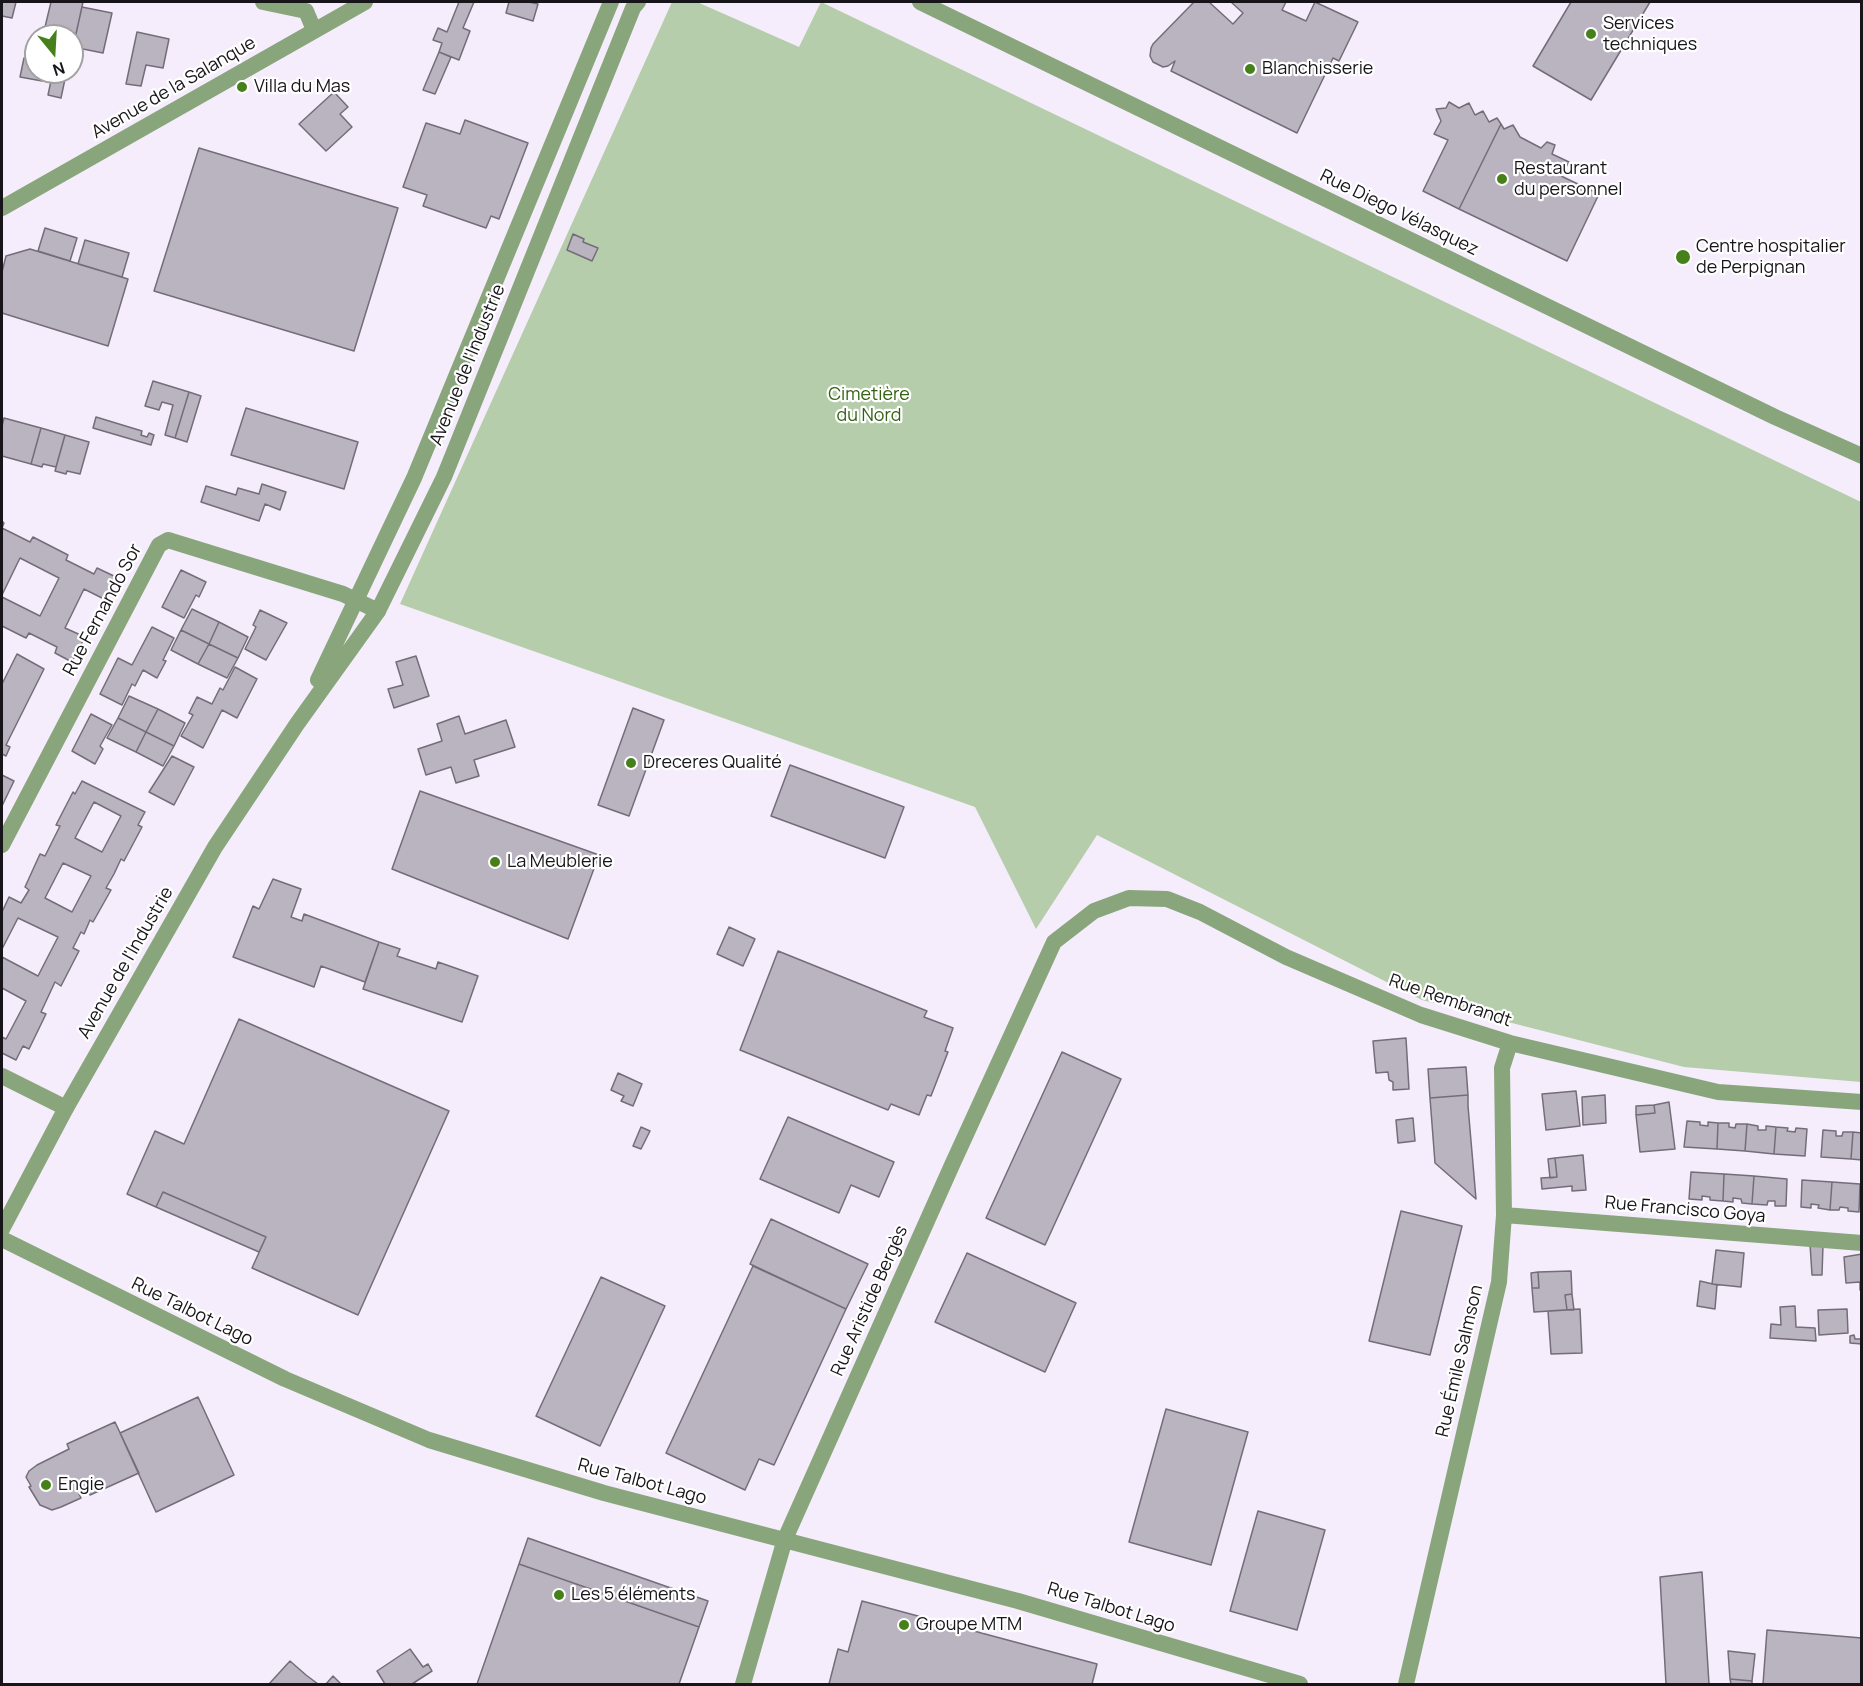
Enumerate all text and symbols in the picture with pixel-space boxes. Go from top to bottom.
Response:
place label: Services techniques [1603,13,1697,56]
north arrow [24,24,84,84]
marker: Services techniques [1584,27,1598,41]
street label: Avenue de la Salanque [88,32,260,144]
text: N [50,57,68,81]
place label: Blanchisserie [1262,58,1373,80]
marker: Blanchisserie [1243,62,1257,76]
place label: Villa du Mas [254,76,350,98]
marker: Villa du Mas [235,80,249,94]
place label: Restaurant du personnel [1514,158,1622,201]
street label: Rue Diego Vélasquez [1316,165,1482,261]
marker: Restaurant du personnel [1495,172,1509,186]
place label: Centre hospitalier de Perpignan [1696,236,1846,278]
marker: Centre hospitalier de Perpignan [1674,248,1692,266]
street label: Avenue de l'Industrie [426,281,510,449]
park label: Cimetière du Nord [828,384,910,426]
street label: Rue Fernando Sor [59,540,147,680]
place label: Dreceres Qualité [643,752,782,774]
marker: Dreceres Qualité [624,756,638,770]
place label: La Meublerie [507,851,613,873]
marker: La Meublerie [488,855,502,869]
street label: Avenue de l'Industrie [74,883,178,1043]
street label: Rue Rembrandt [1386,970,1514,1032]
street label: Rue Francisco Goya [1604,1192,1766,1228]
street label: Rue Aristide Bergès [827,1223,913,1379]
street label: Rue Talbot Lago [128,1273,256,1351]
street label: Rue Émile Salmson [1432,1283,1488,1439]
street label: Rue Talbot Lago [575,1454,709,1510]
place label: Engie [58,1474,104,1496]
marker: Engie [39,1478,53,1492]
street label: Rue Talbot Lago [1045,1578,1177,1638]
place label: Les 5 éléments [571,1584,696,1606]
marker: Les 5 éléments [552,1588,566,1602]
place label: Groupe MTM [916,1614,1022,1636]
marker: Groupe MTM [897,1618,911,1632]

